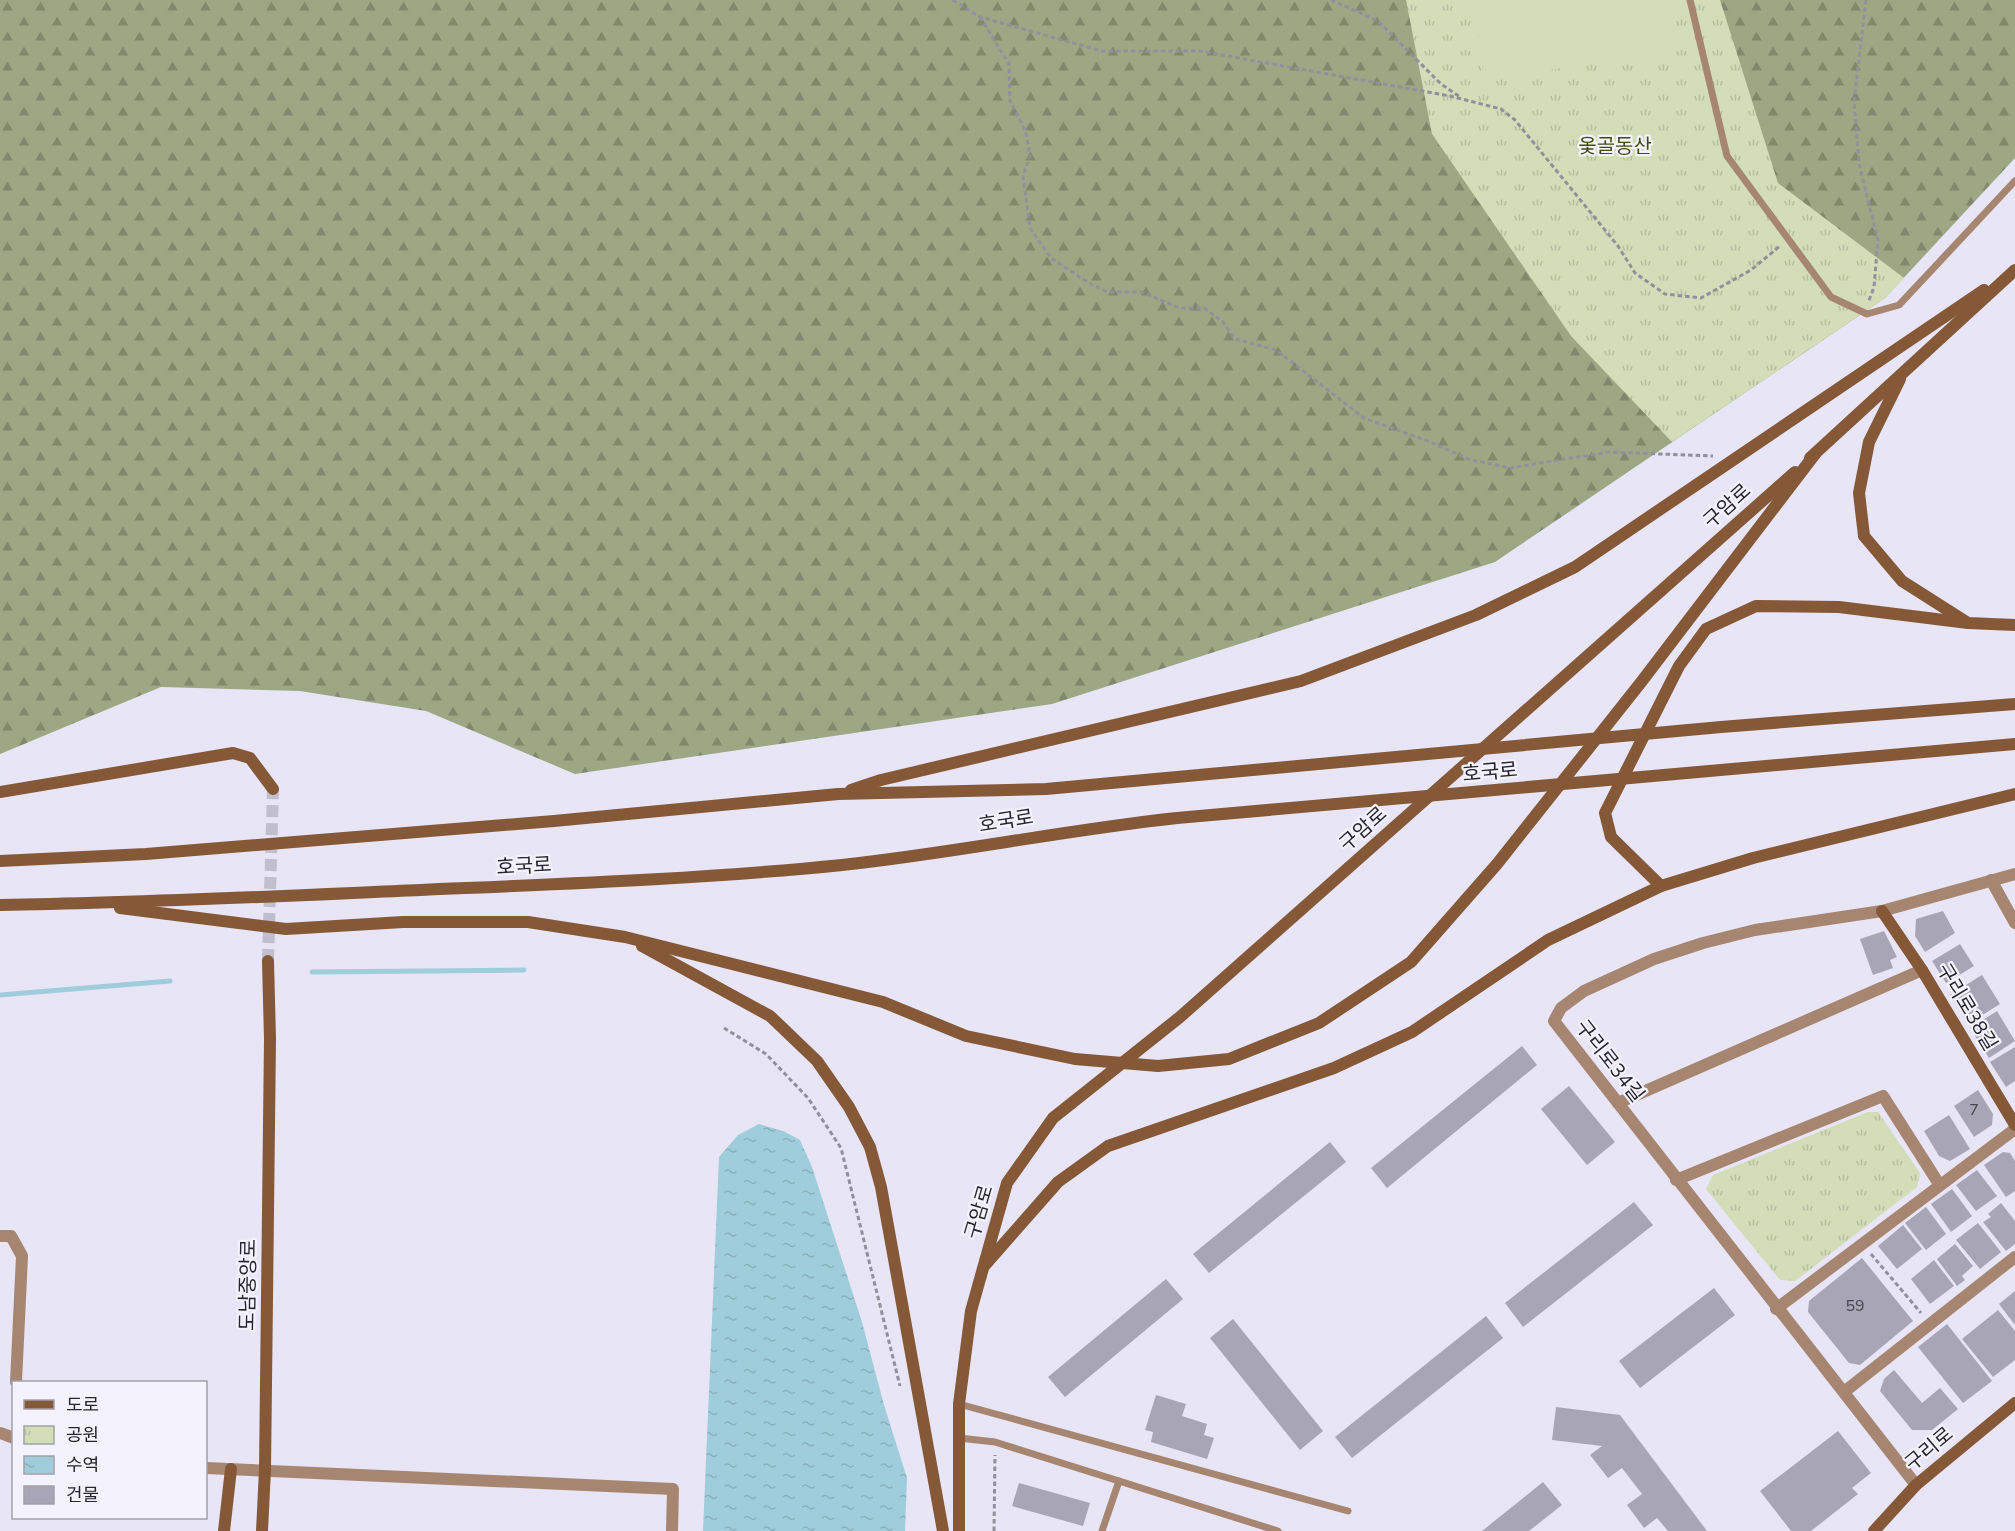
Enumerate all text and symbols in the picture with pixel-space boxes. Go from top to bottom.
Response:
park label: 옻골동산 [1578,133,1652,160]
street label: 구암로 [1697,477,1757,535]
street label: 호국로 [1461,756,1519,788]
street label: 구암로 [1333,800,1393,858]
street label: 호국로 [977,803,1035,839]
street label: 호국로 [496,851,552,881]
street label: 구리로38길 [1930,958,2004,1056]
street label: 구리로34길 [1569,1014,1651,1108]
house number: 7 [1969,1099,1979,1121]
street label: 구암로 [958,1182,1000,1242]
street label: 도남중앙로 [234,1239,262,1331]
house number: 59 [1845,1295,1865,1317]
legend [12,1381,207,1519]
text: 도로 [66,1393,99,1417]
street label: 구리로 [1899,1421,1959,1477]
text: 공원 [66,1423,99,1447]
text: 수역 [66,1453,99,1477]
text: 건물 [66,1483,99,1507]

